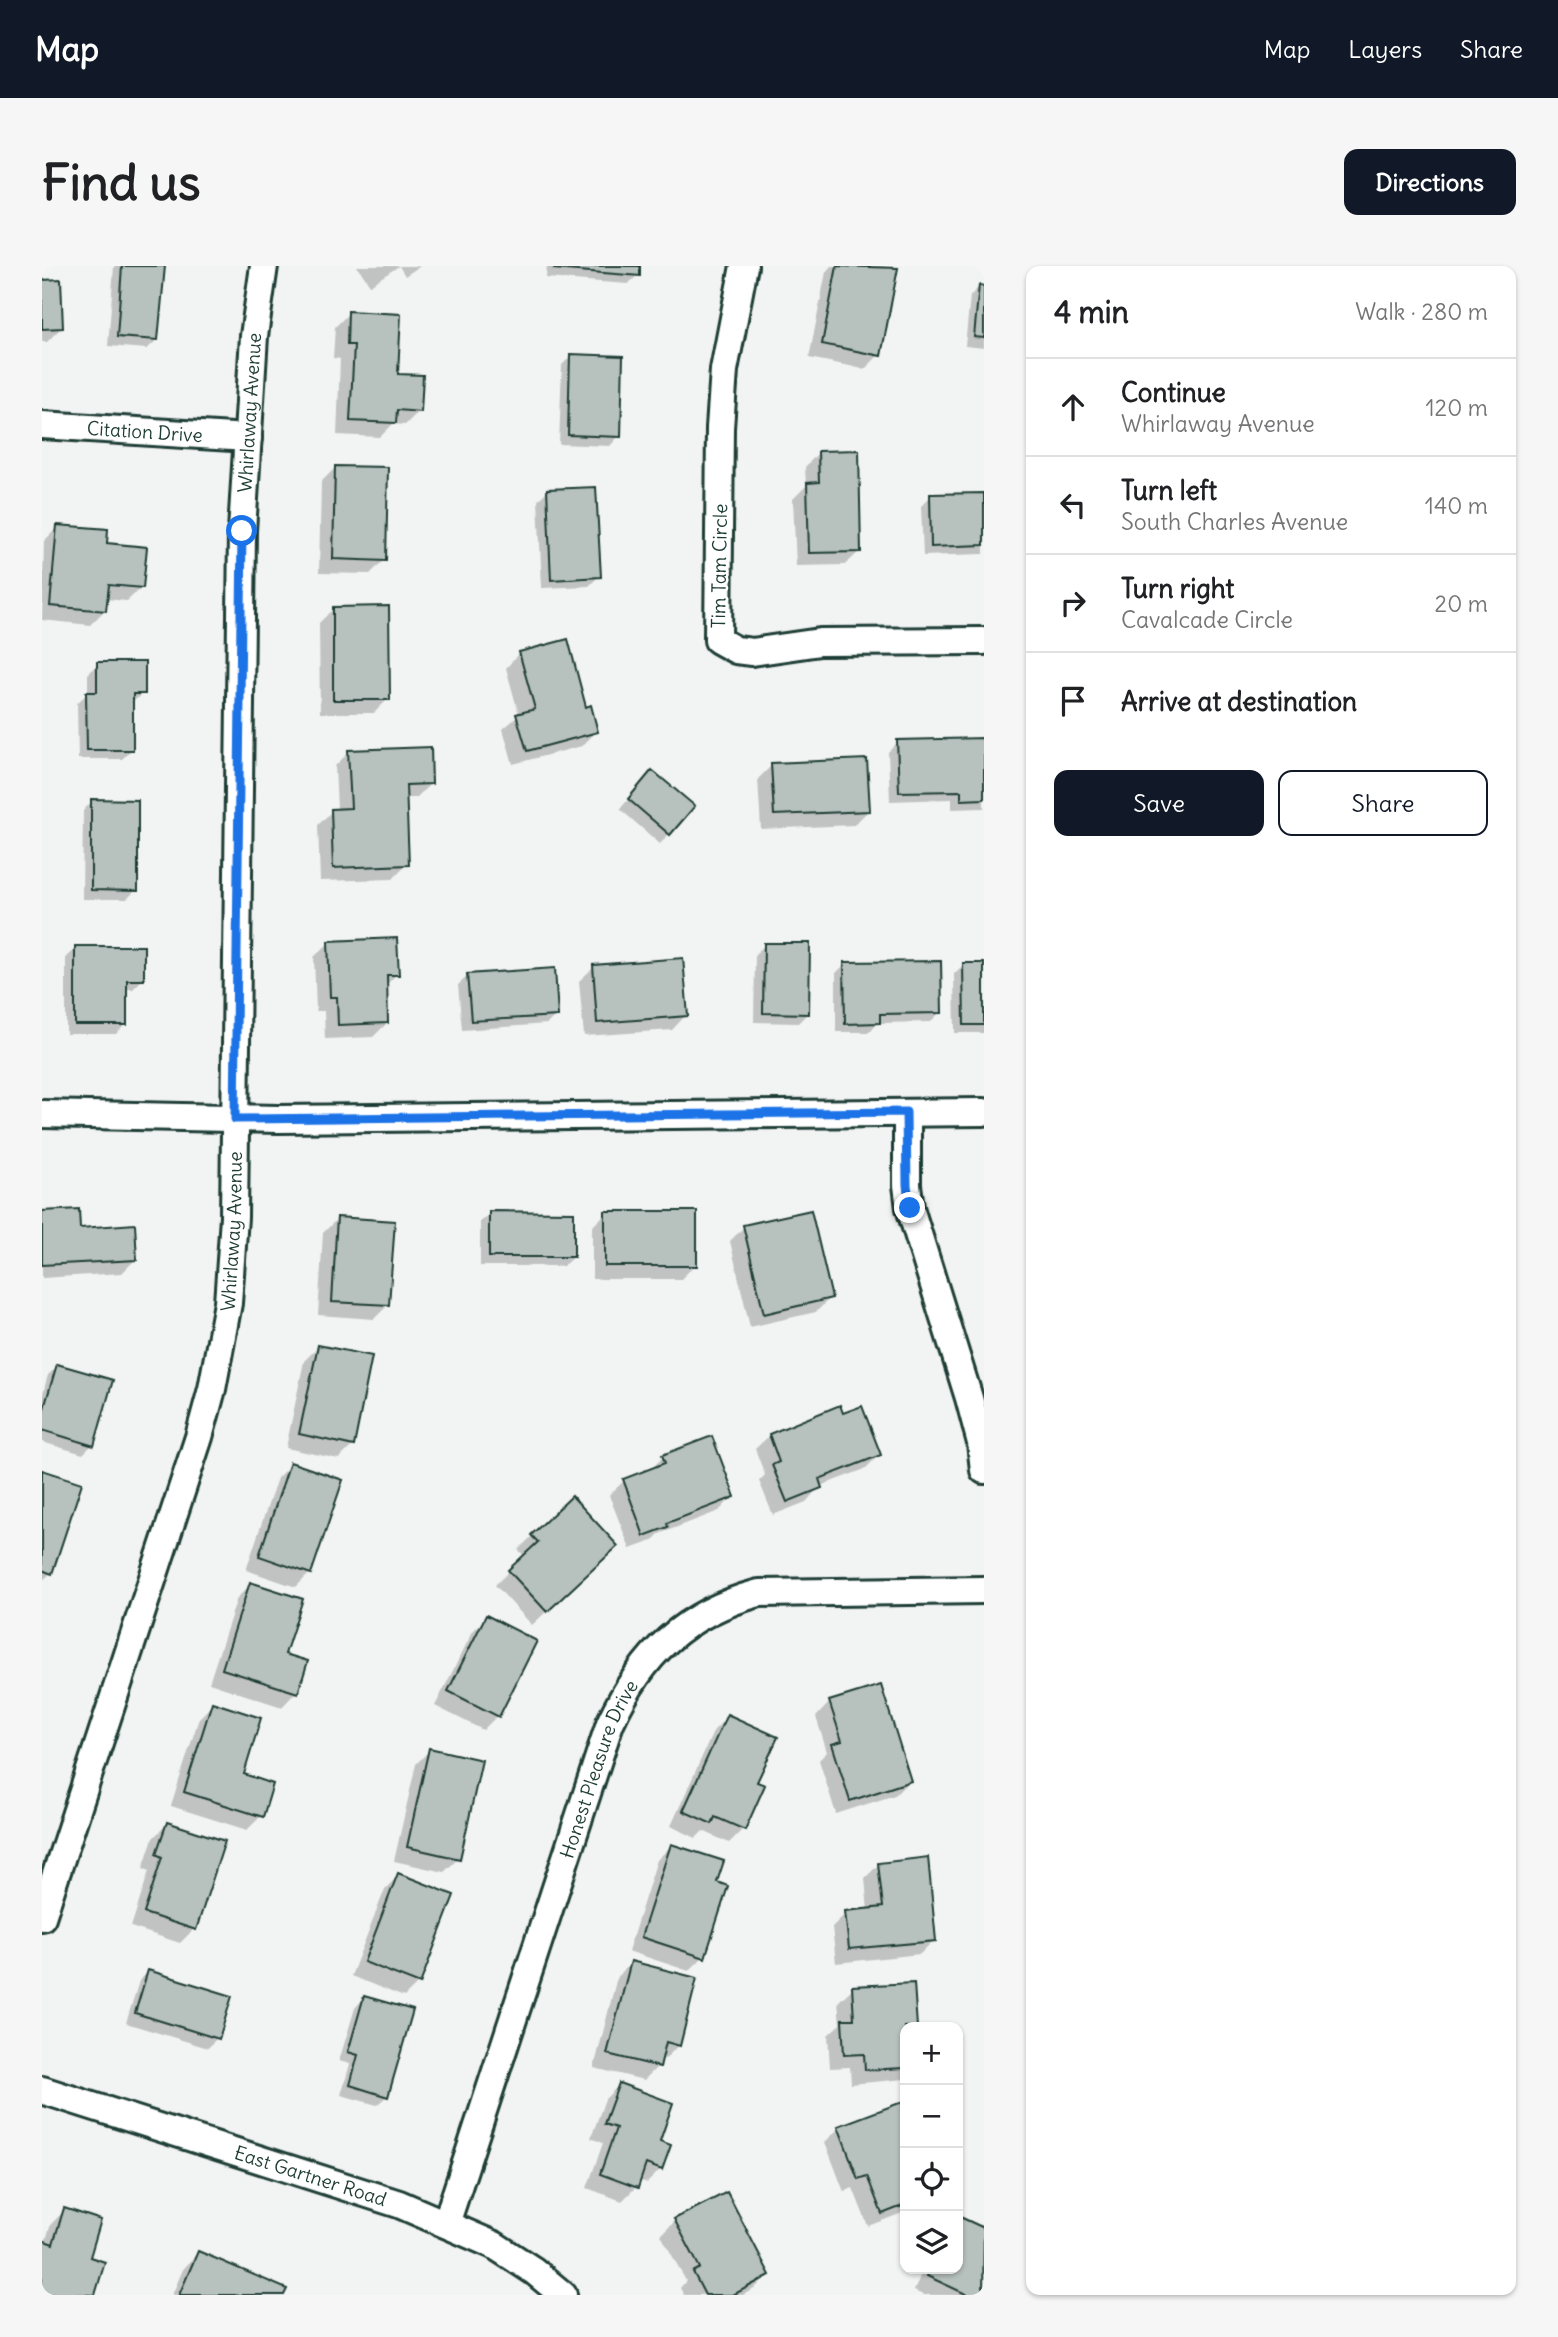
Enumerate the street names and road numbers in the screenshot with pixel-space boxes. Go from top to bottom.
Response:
street label: Whirlaway Avenue [232,332,266,493]
street label: Citation Drive [86,416,203,447]
street label: Tim Tam Circle [706,503,732,629]
street label: Whirlaway Avenue [215,1151,247,1312]
street label: Honest Pleasure Drive [555,1675,643,1861]
street label: East Gartner Road [232,2140,390,2211]

